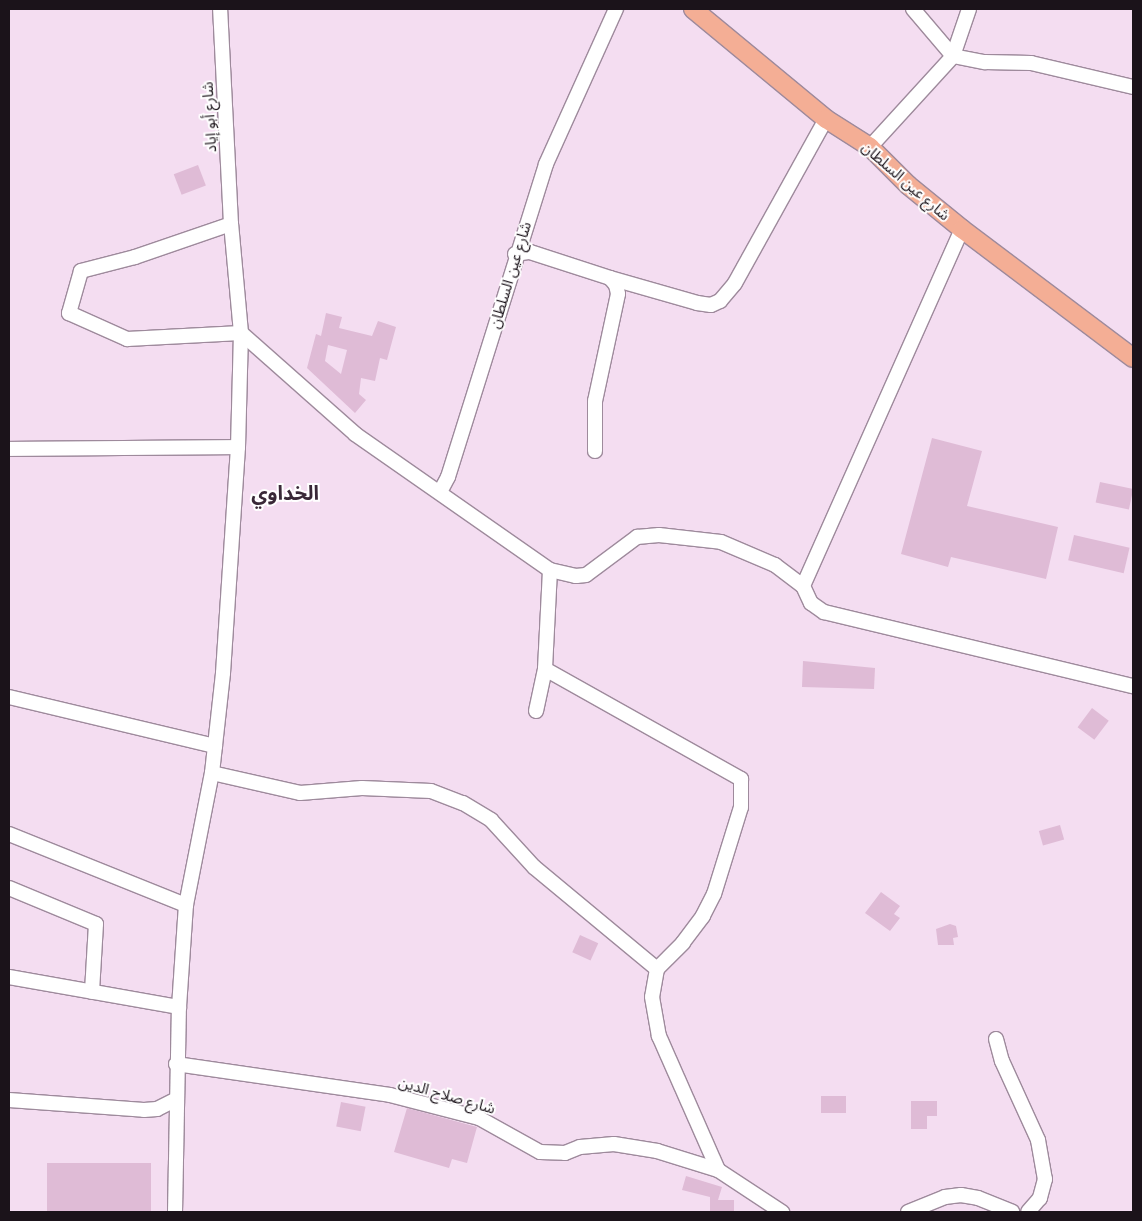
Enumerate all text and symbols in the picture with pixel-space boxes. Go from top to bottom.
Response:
street label: شارع أبو إياد [198,81,220,153]
street label: شارع عين السلطان [858,138,954,224]
street label: شارع عين السلطان [485,219,535,331]
district label: الخداوي [251,479,319,503]
street label: شارع صلاح الدين [397,1073,497,1117]

